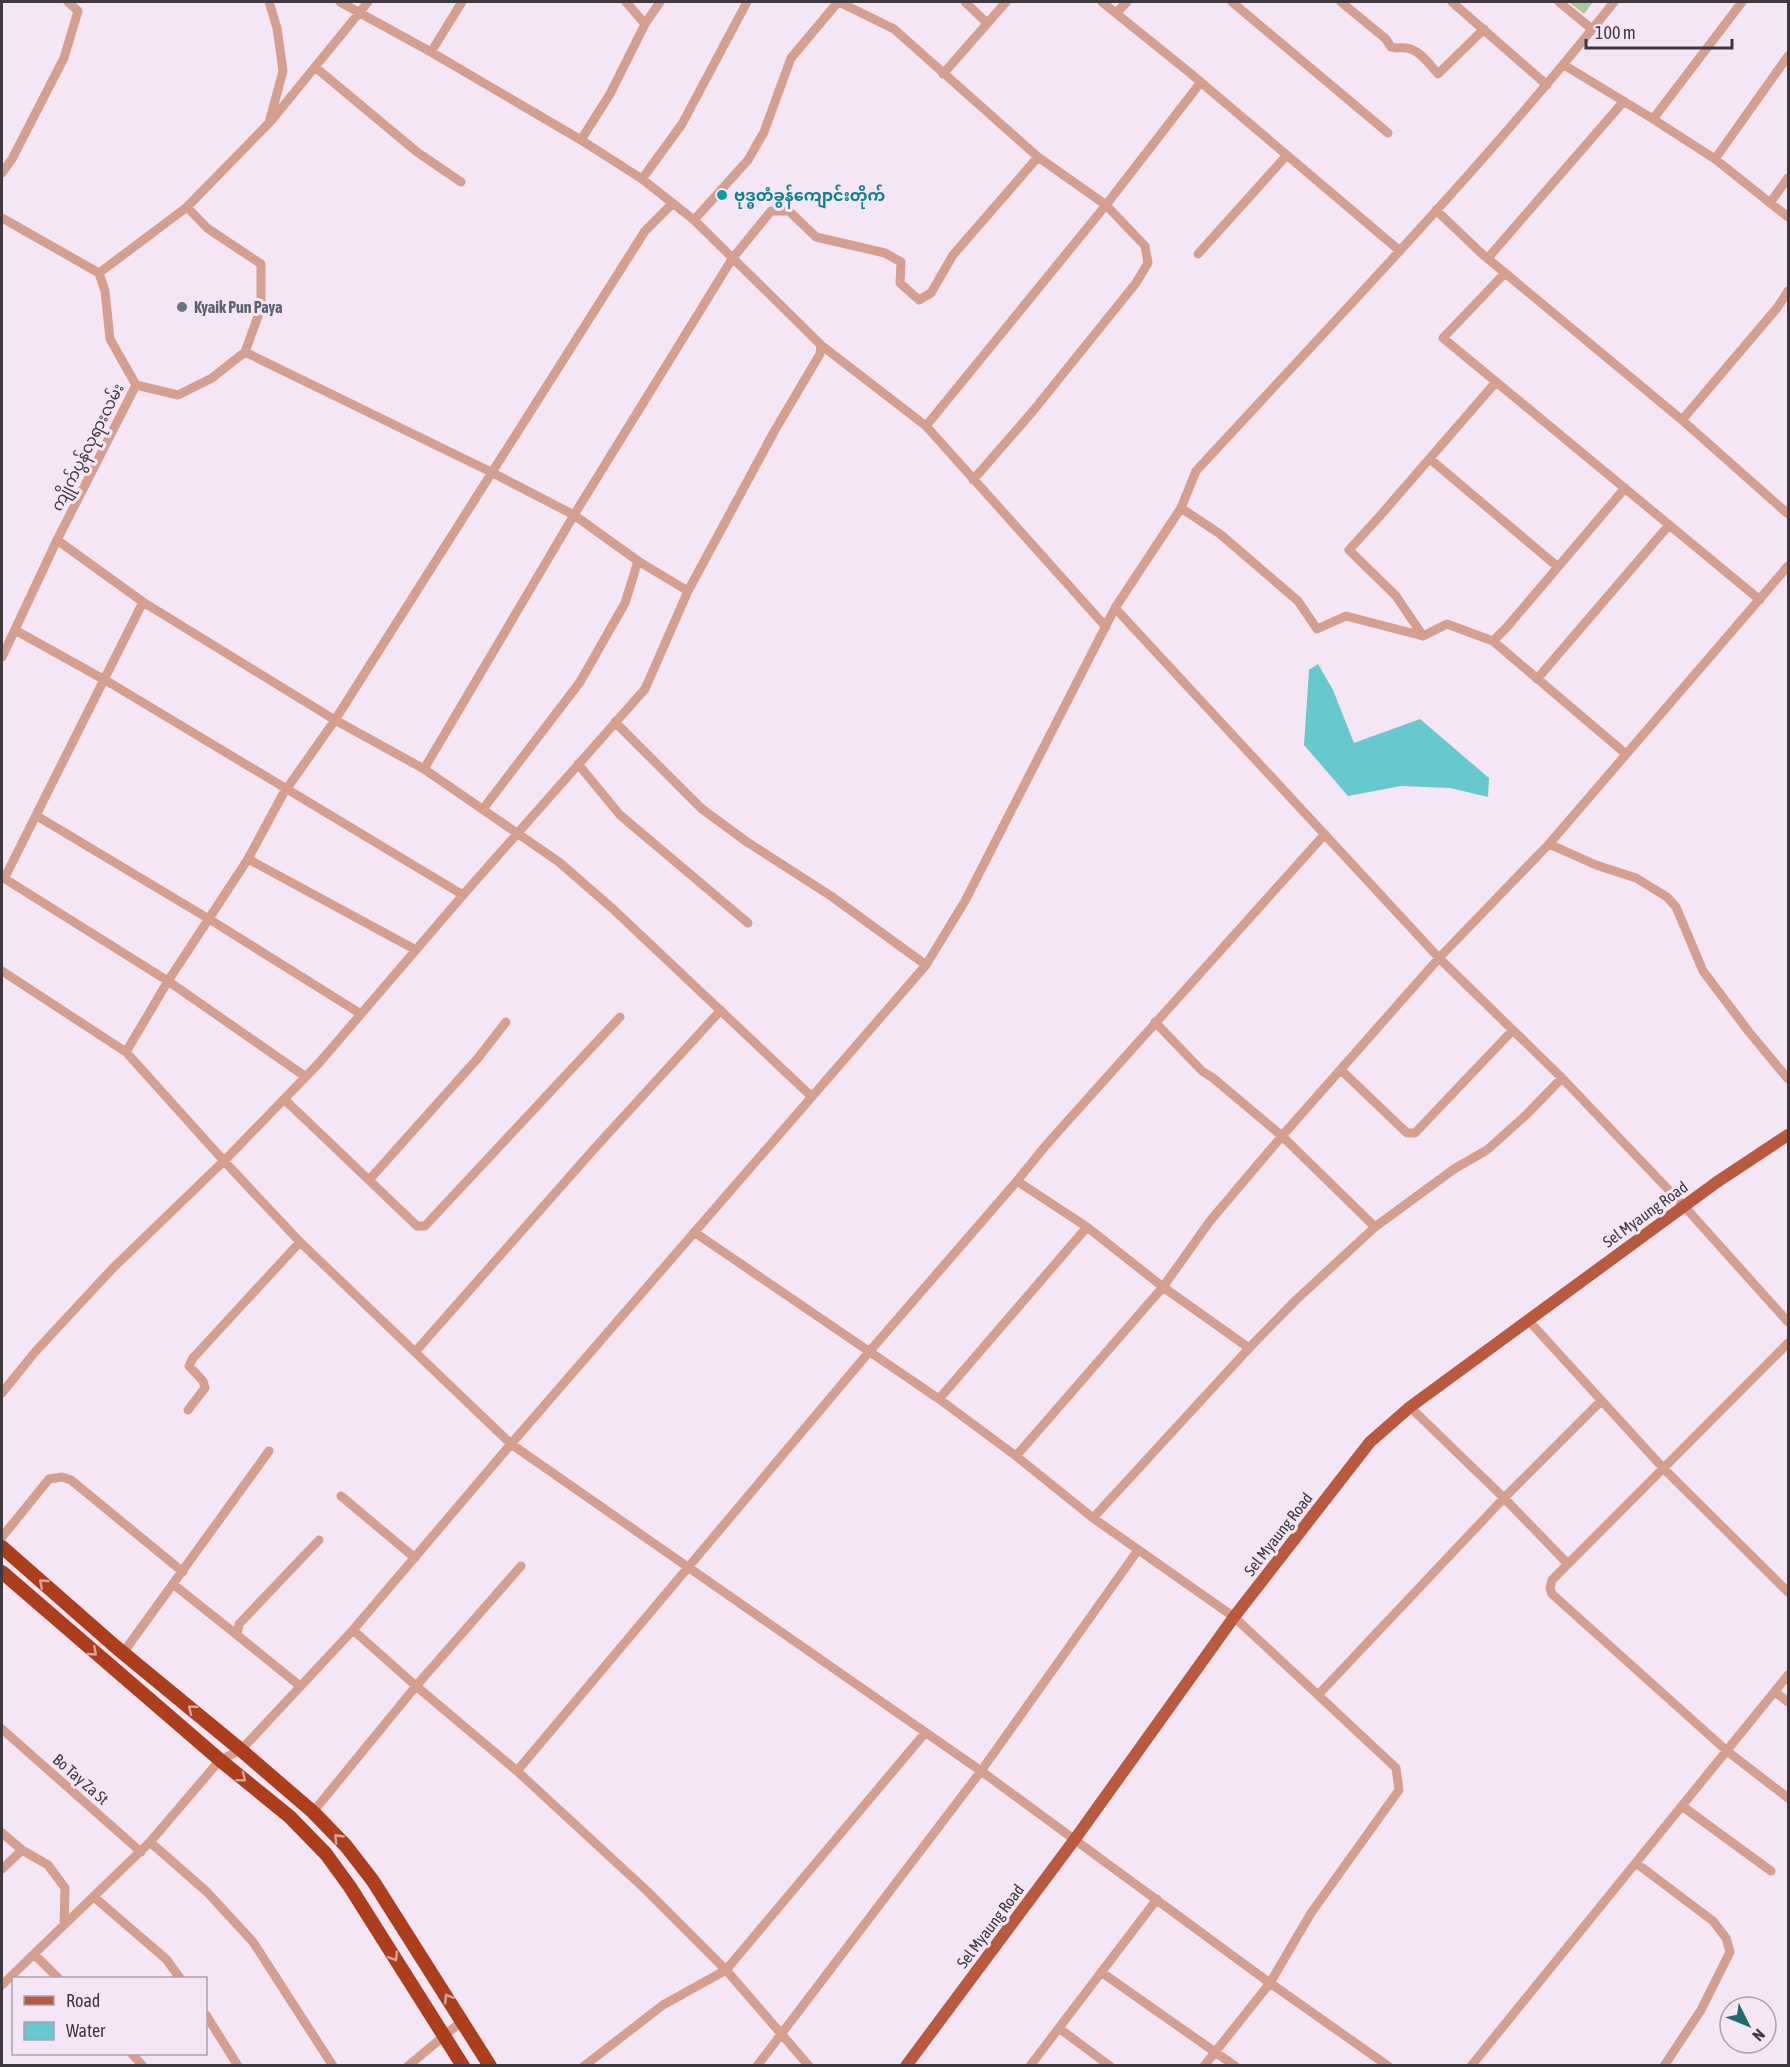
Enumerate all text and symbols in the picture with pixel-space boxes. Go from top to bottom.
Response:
scale bar [1586,12,1732,50]
text: 100 m [1595,22,1636,43]
place label: ဗုဒ္ဓတံခွန်ကျောင်းတိုက် [734,184,886,209]
marker: ဗုဒ္ဓတံခွန်ကျောင်းတိုက် [715,188,729,202]
place label: Kyaik Pun Paya [194,298,283,316]
marker: Kyaik Pun Paya [175,300,189,314]
street label: ကျိုက်ပွန်လုရားလမ်း [45,379,132,516]
street label: Sel Myaung Road [1599,1177,1691,1252]
street label: Sel Myaung Road [1240,1489,1317,1580]
one-way arrow [39,1579,50,1590]
one-way arrow [86,1645,97,1656]
one-way arrow [188,1705,199,1716]
street label: Bo Tay Za St [49,1750,113,1809]
one-way arrow [235,1770,246,1781]
one-way arrow [334,1834,345,1845]
street label: Sel Myaung Road [953,1881,1028,1972]
one-way arrow [387,1950,398,1961]
legend [12,1977,207,2055]
text: Road [66,1990,100,2011]
one-way arrow [444,1994,455,2005]
north arrow [1718,1995,1778,2055]
text: Water [66,2020,106,2041]
text: N [1749,2026,1769,2045]

